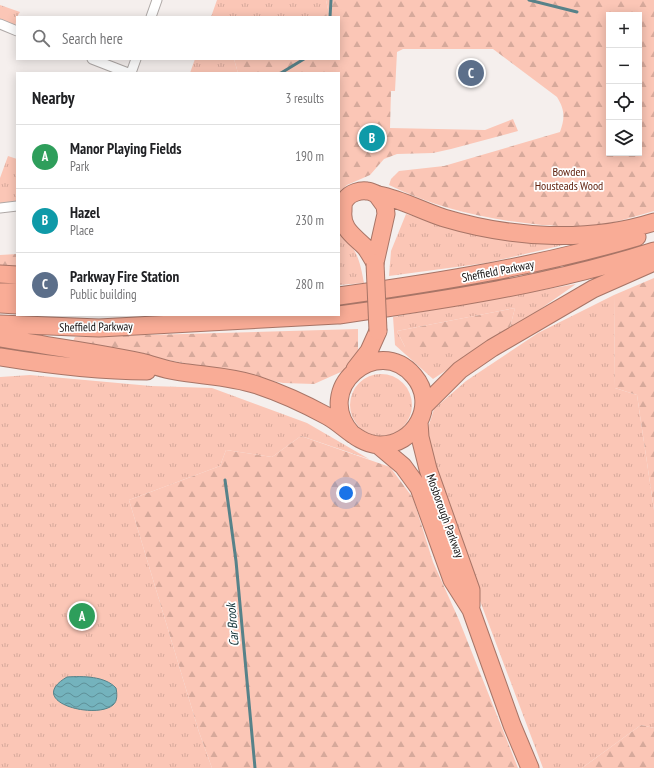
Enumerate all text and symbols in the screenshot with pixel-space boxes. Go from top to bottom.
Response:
map controls [606,12,642,156]
button: + [606,12,642,48]
search box [16,16,340,60]
icon: search [30,27,52,49]
text: Search here [62,29,123,48]
button: − [606,48,642,84]
pin: C [458,58,484,88]
button: locate [606,84,642,120]
text: Nearby [32,87,75,109]
text: 3 results [285,90,324,107]
button: layers [606,120,642,156]
pin: B [359,123,385,153]
text: Manor Playing Fields [70,139,182,158]
text: A [42,148,48,165]
text: 190 m [295,148,324,165]
text: Park [70,158,89,175]
park label: Bowden Housteads Wood [535,164,603,193]
text: Hazel [70,203,100,222]
text: B [42,212,48,229]
text: 230 m [295,212,324,229]
text: Place [70,222,94,239]
street label: Sheffield Parkway [460,256,536,285]
text: Parkway Fire Station [70,267,179,286]
text: C [42,276,48,293]
text: 280 m [295,276,324,293]
text: Public building [70,286,137,303]
street label: Sheffield Parkway [59,318,133,335]
street label: Mosborough Parkway [423,472,468,560]
your location [336,483,356,503]
pin: A [69,601,95,631]
water label: Car Brook [222,601,243,647]

